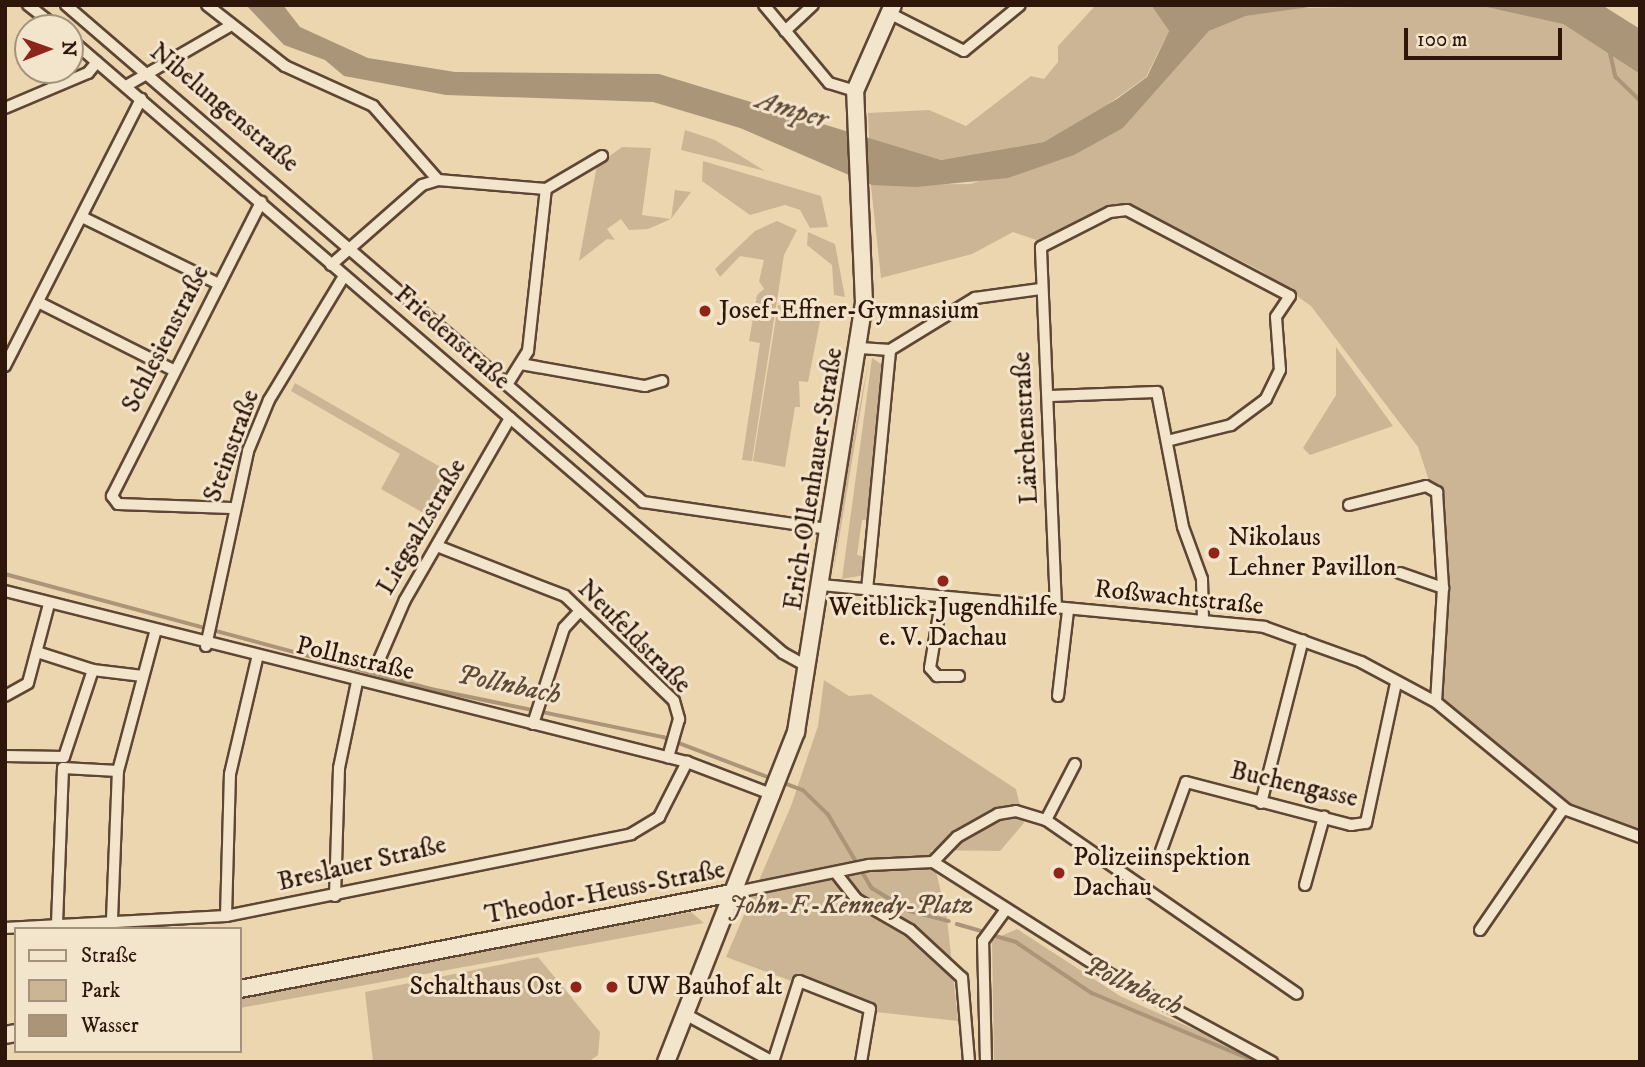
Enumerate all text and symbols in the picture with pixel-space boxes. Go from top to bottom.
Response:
north arrow [14,14,84,84]
scale bar [1407,14,1564,58]
text: 100 m [1417,27,1468,53]
street label: Nibelungenstraße [143,36,305,180]
text: N [57,41,80,57]
water label: Amper [752,83,832,137]
street label: Schlesienstraße [116,260,216,418]
street label: Friedenstraße [388,279,516,397]
place label: Josef-Effner-Gymnasium [719,295,979,327]
marker: Josef-Effner-Gymnasium [697,303,713,319]
street label: Erich-Ollenhauer-Straße [778,345,850,613]
street label: Lärchenstraße [1006,351,1046,505]
street label: Steinstraße [197,386,267,506]
street label: Liegsalzstraße [371,453,473,601]
place label: Nikolaus Lehner Pavillon [1228,522,1397,584]
marker: Nikolaus Lehner Pavillon [1206,545,1222,561]
marker: Weitblick-Jugendhilfe e. V. Dachau [935,573,951,589]
street label: Neufeldstraße [571,574,697,700]
street label: Roßwachtstraße [1093,574,1265,622]
place label: Weitblick-Jugendhilfe e. V. Dachau [829,592,1057,654]
street label: Pollnstraße [293,630,417,688]
water label: Pollnbach [454,658,564,712]
street label: Buchengasse [1227,755,1361,815]
street label: Breslauer Straße [275,829,449,899]
place label: Polizeiinspektion Dachau [1073,842,1250,903]
street label: Theodor-Heuss-Straße [482,854,728,932]
marker: Polizeiinspektion Dachau [1051,865,1067,881]
park label: John-F.-Kennedy-Platz [728,890,974,922]
legend [14,927,242,1053]
text: Straße [81,943,137,969]
water label: Pollnbach [1078,949,1188,1023]
place label: Schalthaus Ost [410,971,562,1003]
place label: UW Bauhof alt [626,971,783,1003]
text: Park [81,978,120,1004]
marker: Schalthaus Ost [568,979,584,995]
marker: UW Bauhof alt [604,979,620,995]
text: Wasser [81,1013,138,1039]

